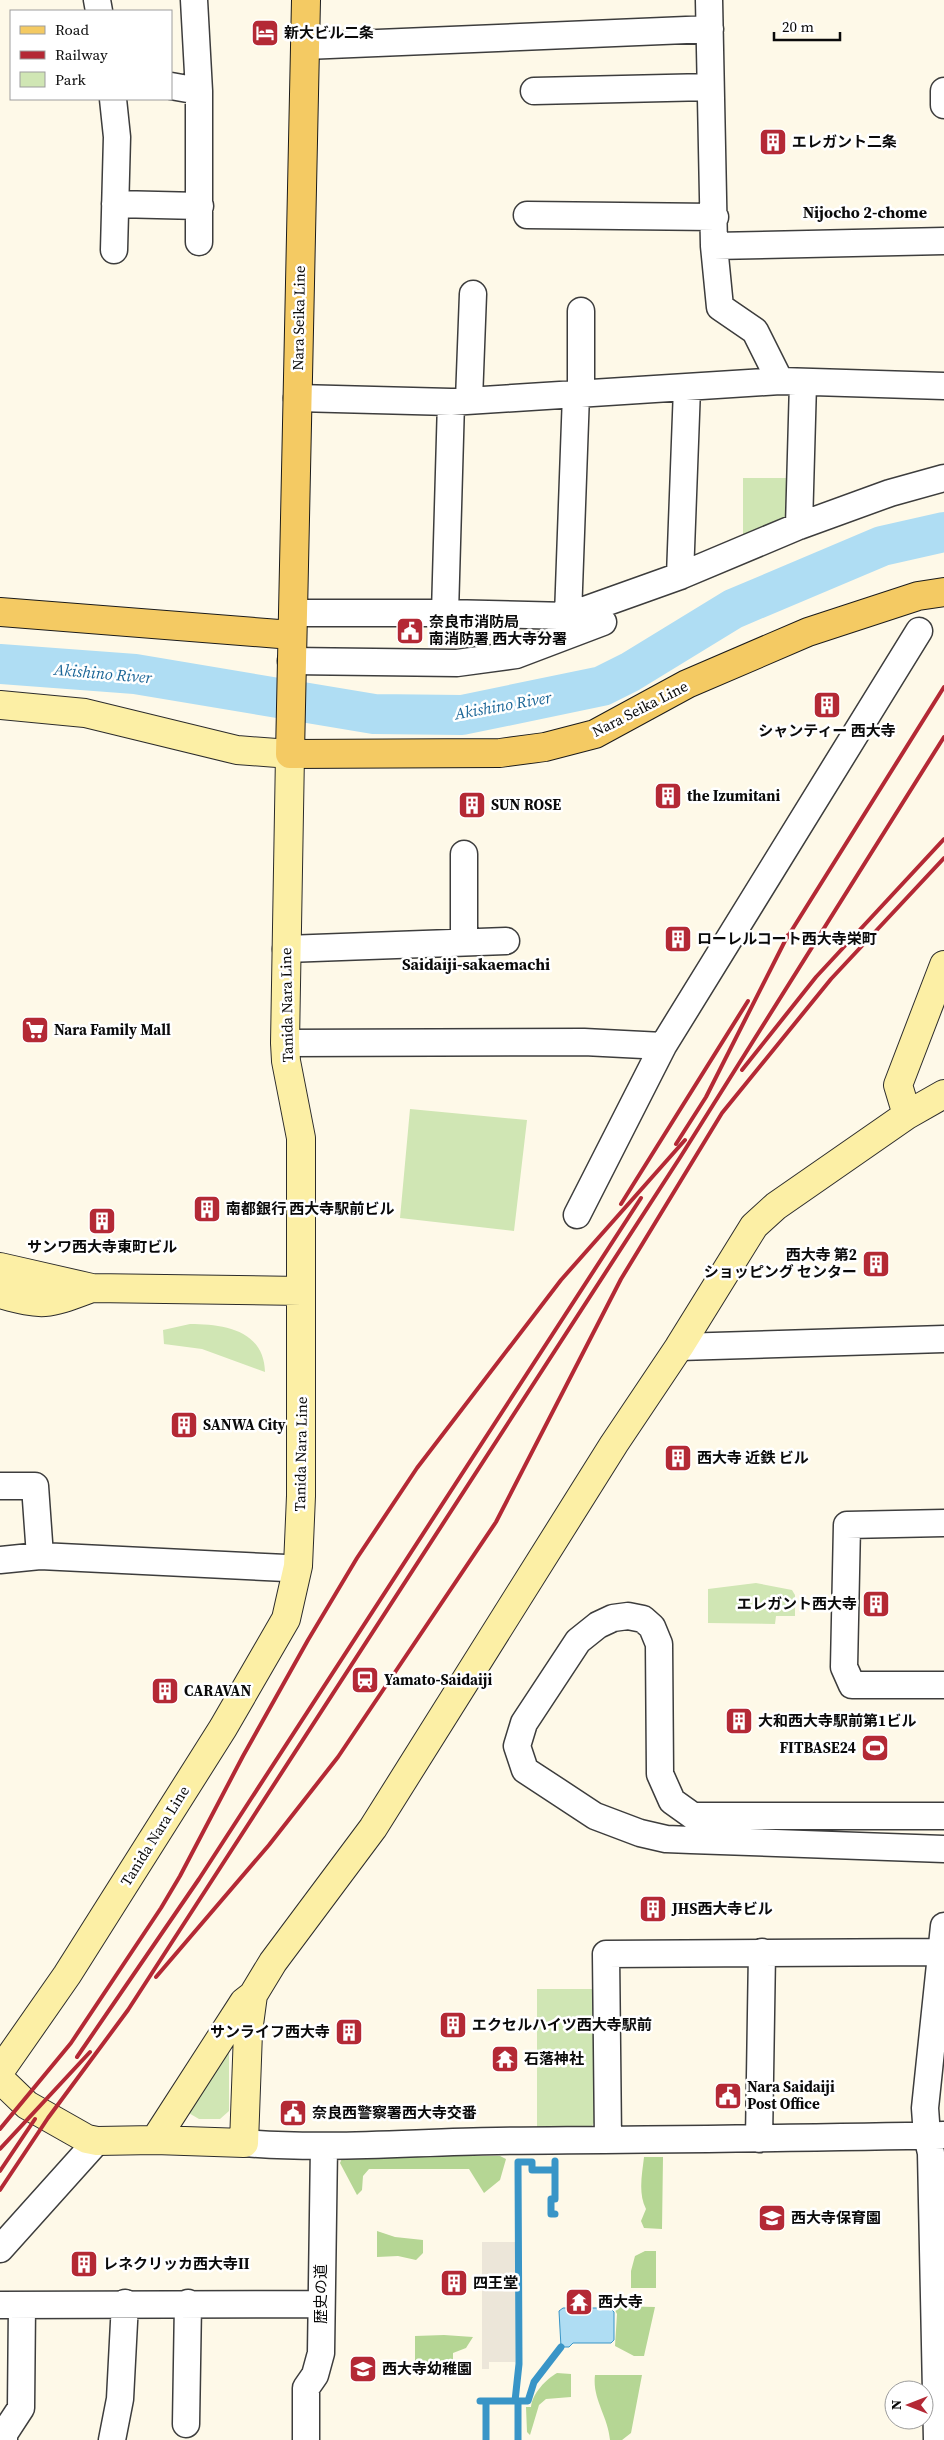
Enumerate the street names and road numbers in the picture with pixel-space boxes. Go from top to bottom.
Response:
street label: Nara Seika Line [287,265,310,371]
street label: Nara Seika Line [588,675,692,742]
street label: Tanida Nara Line [275,947,298,1063]
street label: Tanida Nara Line [289,1396,312,1512]
street label: Tanida Nara Line [115,1781,194,1890]
street label: 歴史の道 [310,2264,331,2324]

